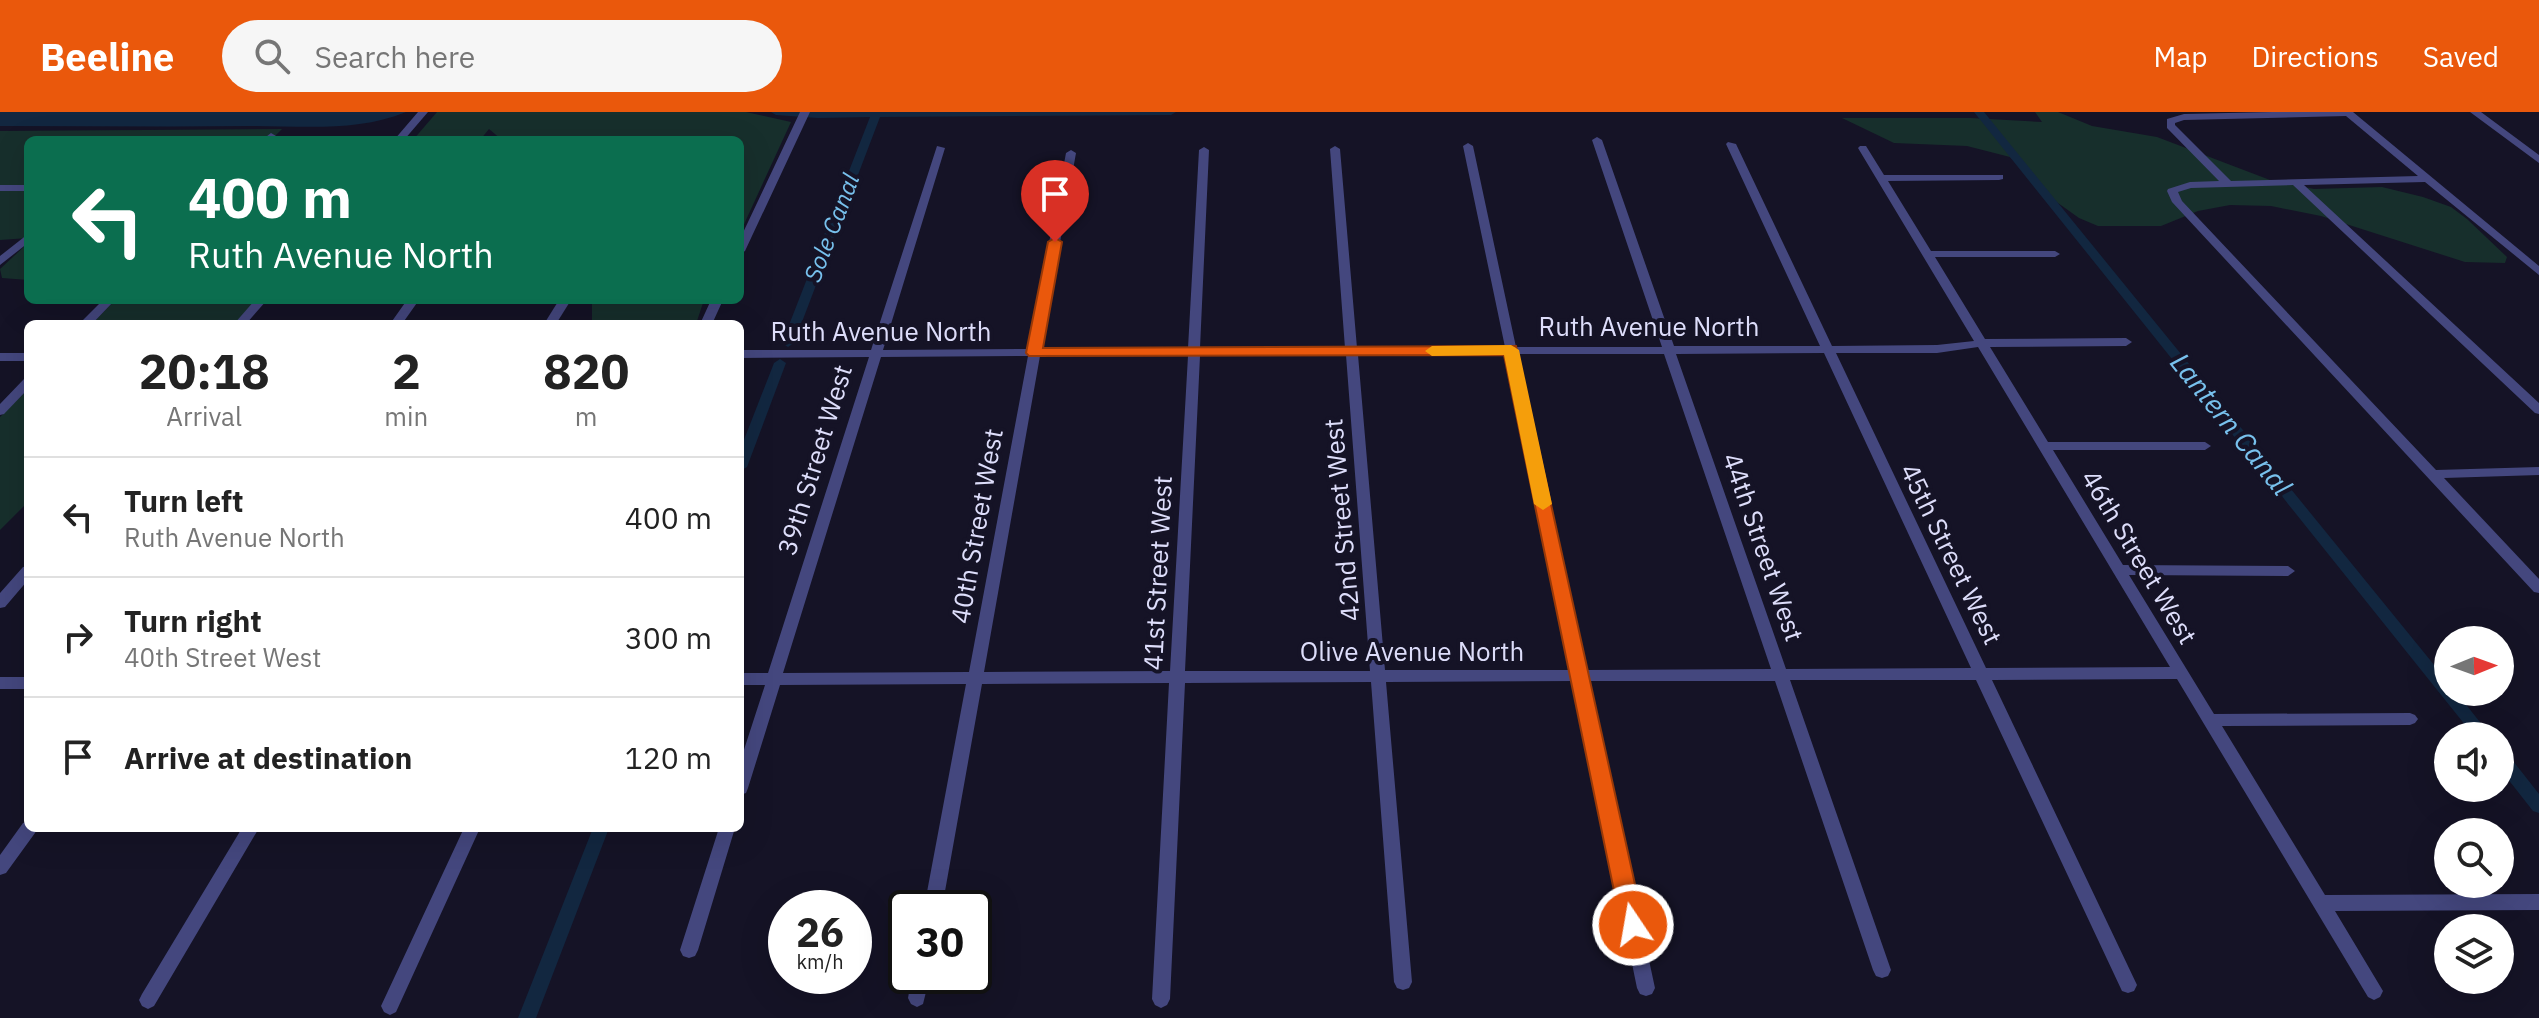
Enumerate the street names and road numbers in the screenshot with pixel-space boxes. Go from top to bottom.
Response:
street label: Ruth Avenue North [1539,309,1759,343]
street label: Ruth Avenue North [771,314,991,348]
street label: 39th Street West [769,360,859,559]
street label: 42nd Street West [1315,417,1367,623]
street label: 40th Street West [942,426,1010,626]
street label: 44th Street West [1716,448,1812,646]
street label: 45th Street West [1893,457,2010,650]
street label: 46th Street West [2074,463,2205,650]
street label: 41st Street West [1135,475,1179,671]
street label: Olive Avenue North [1300,634,1524,668]

